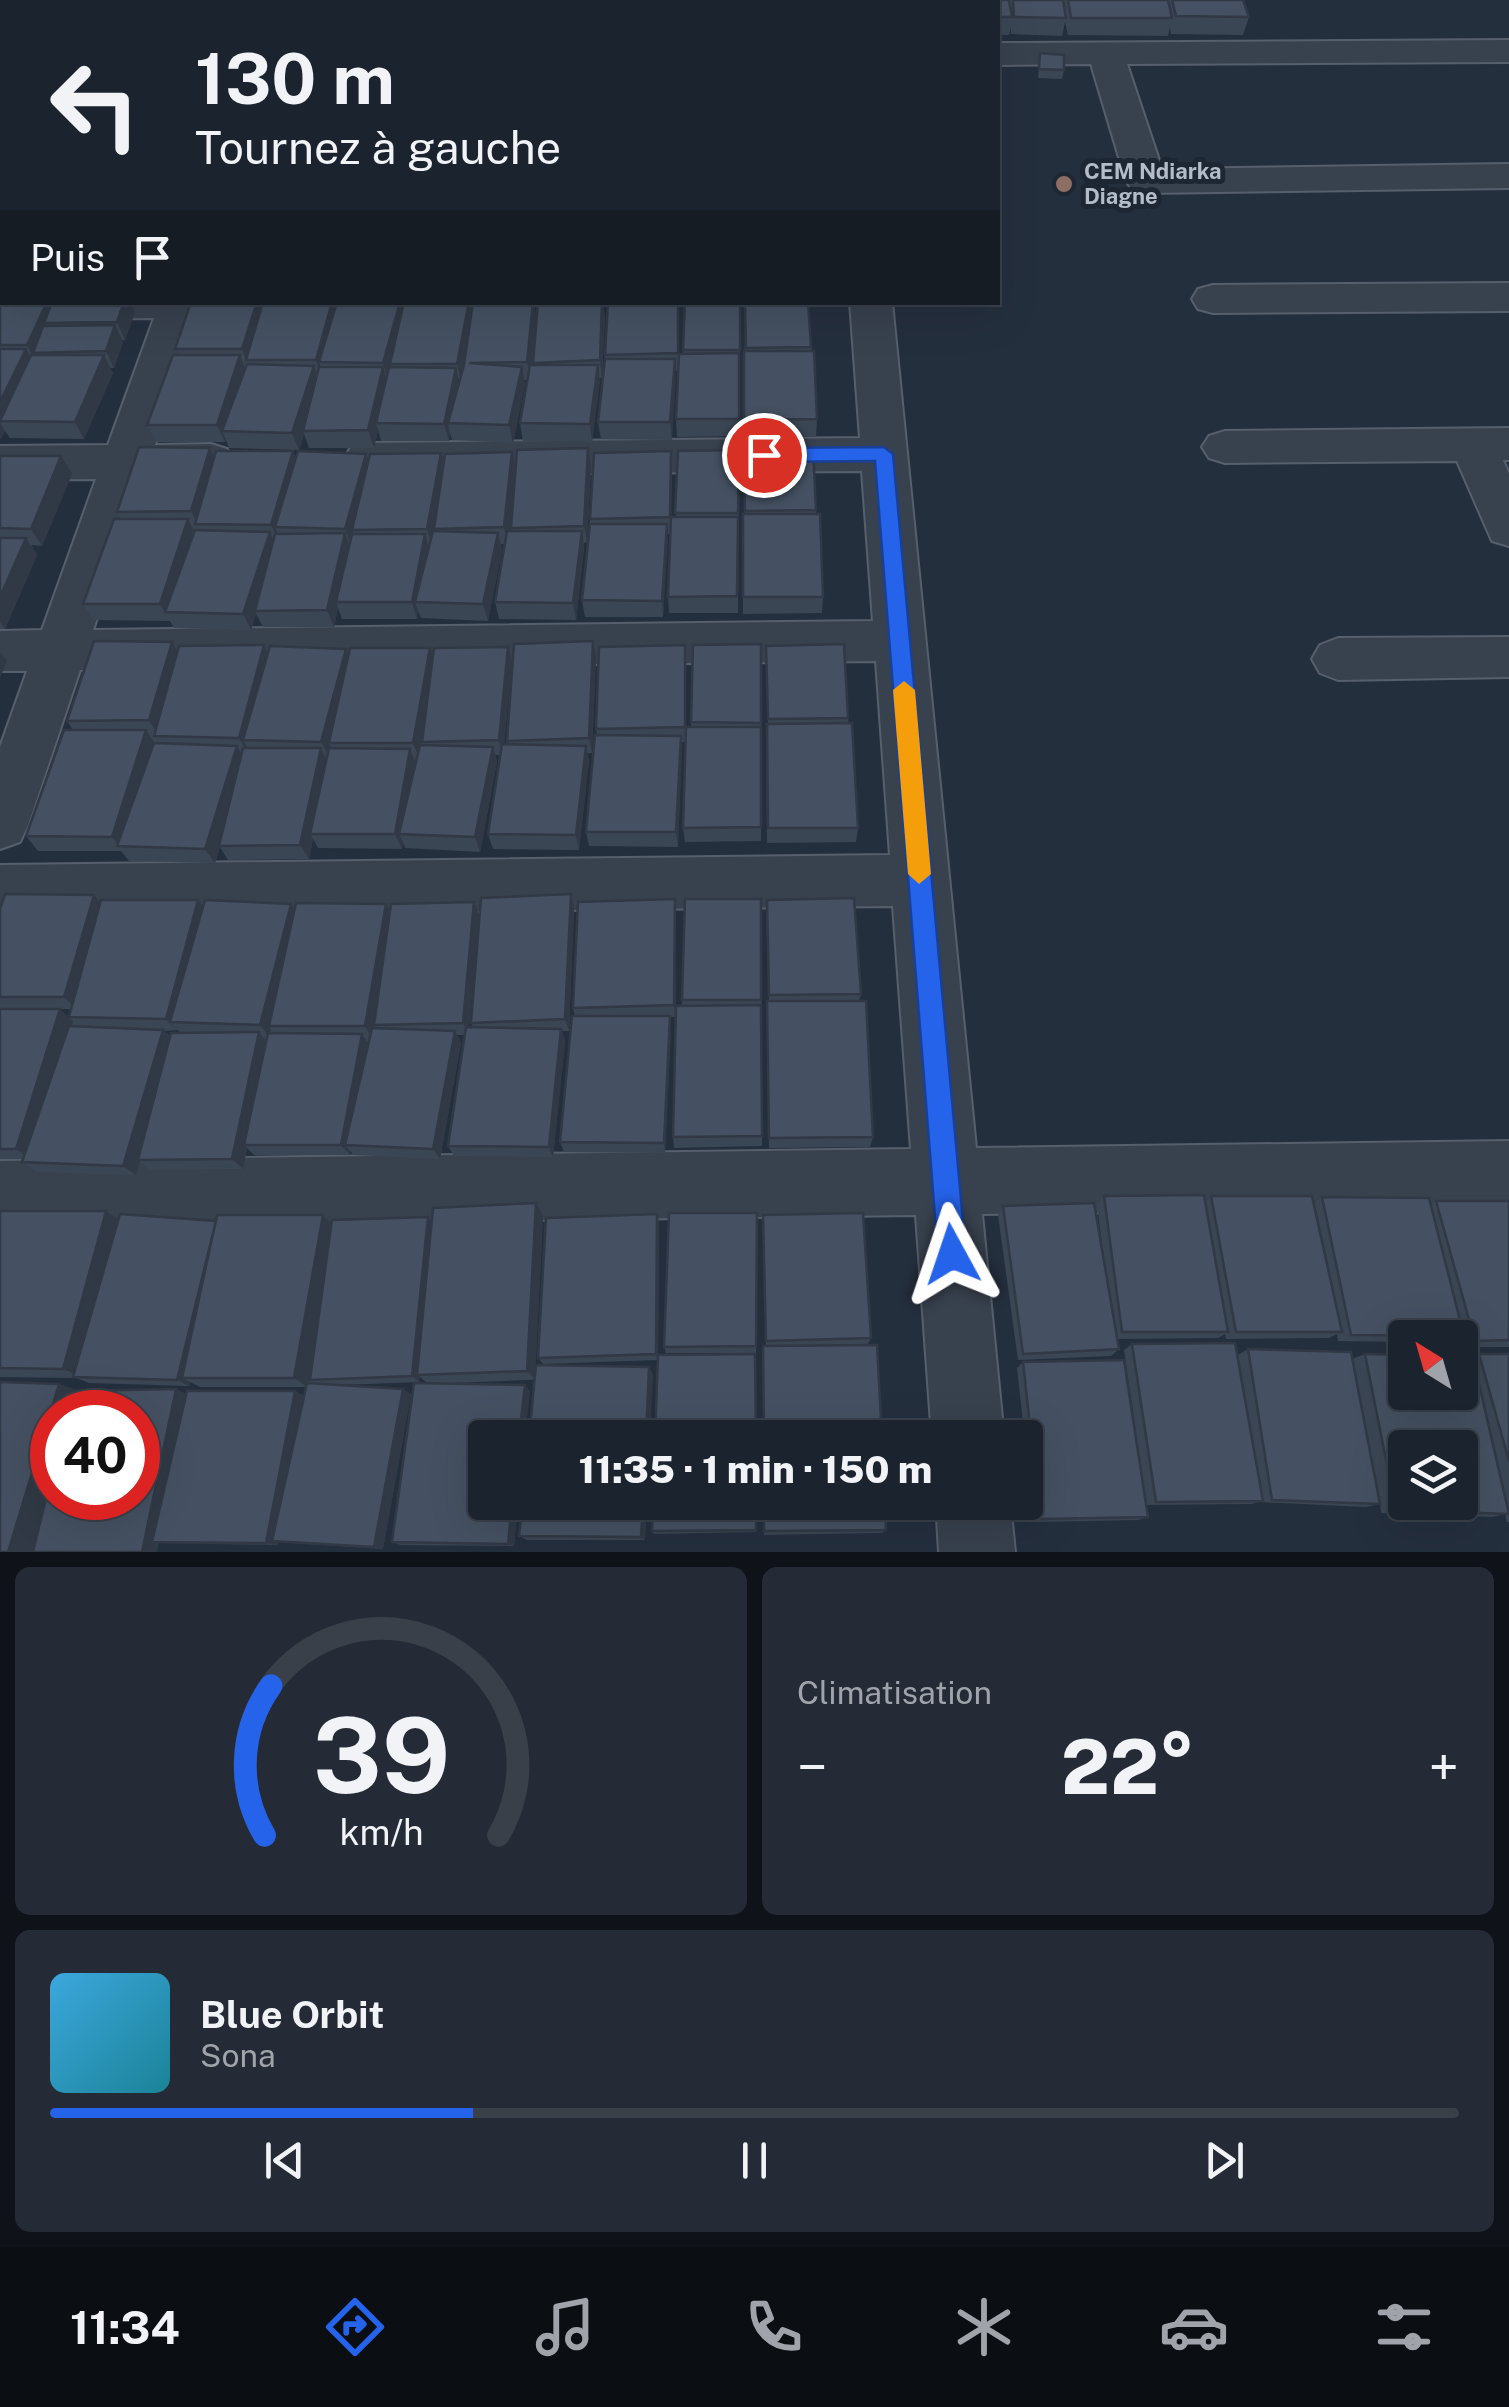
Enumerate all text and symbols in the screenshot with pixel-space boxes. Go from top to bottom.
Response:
text: 130 m [195,37,395,120]
icon: left [30,40,160,170]
text: Tournez à gauche [195,121,561,174]
place label: CEM Ndiarka Diagne [1084,158,1222,209]
marker: CEM Ndiarka Diagne [1053,173,1075,195]
icon: arrive [125,230,180,285]
text: Puis [30,235,105,280]
pin [722,413,807,498]
icon: arrive [737,428,792,483]
position arrow [900,1202,1004,1306]
north arrow [1388,1320,1478,1410]
map controls [1388,1320,1478,1520]
speed limit sign: 40 [30,1390,160,1520]
button: layers [1388,1430,1478,1520]
text: 11:35 · 1 min · 150 m [579,1447,932,1492]
text: Climatisation [797,1674,992,1711]
text: 39 [312,1694,450,1816]
text: 22° [1061,1723,1195,1811]
text: − [797,1735,828,1799]
text: + [1429,1735,1459,1799]
text: km/h [339,1811,423,1853]
text: Blue Orbit [200,1992,384,2037]
text: Sona [200,2037,276,2074]
icon: previous [257,2133,312,2188]
icon: pause [727,2133,782,2188]
icon: next [1197,2133,1252,2188]
icon: directions [320,2292,390,2362]
icon: music [530,2292,600,2362]
icon: phone [739,2292,809,2362]
icon: climate [949,2292,1019,2362]
icon: car [1159,2292,1229,2362]
icon: filters [1369,2292,1439,2362]
text: 11:34 [70,2301,180,2354]

